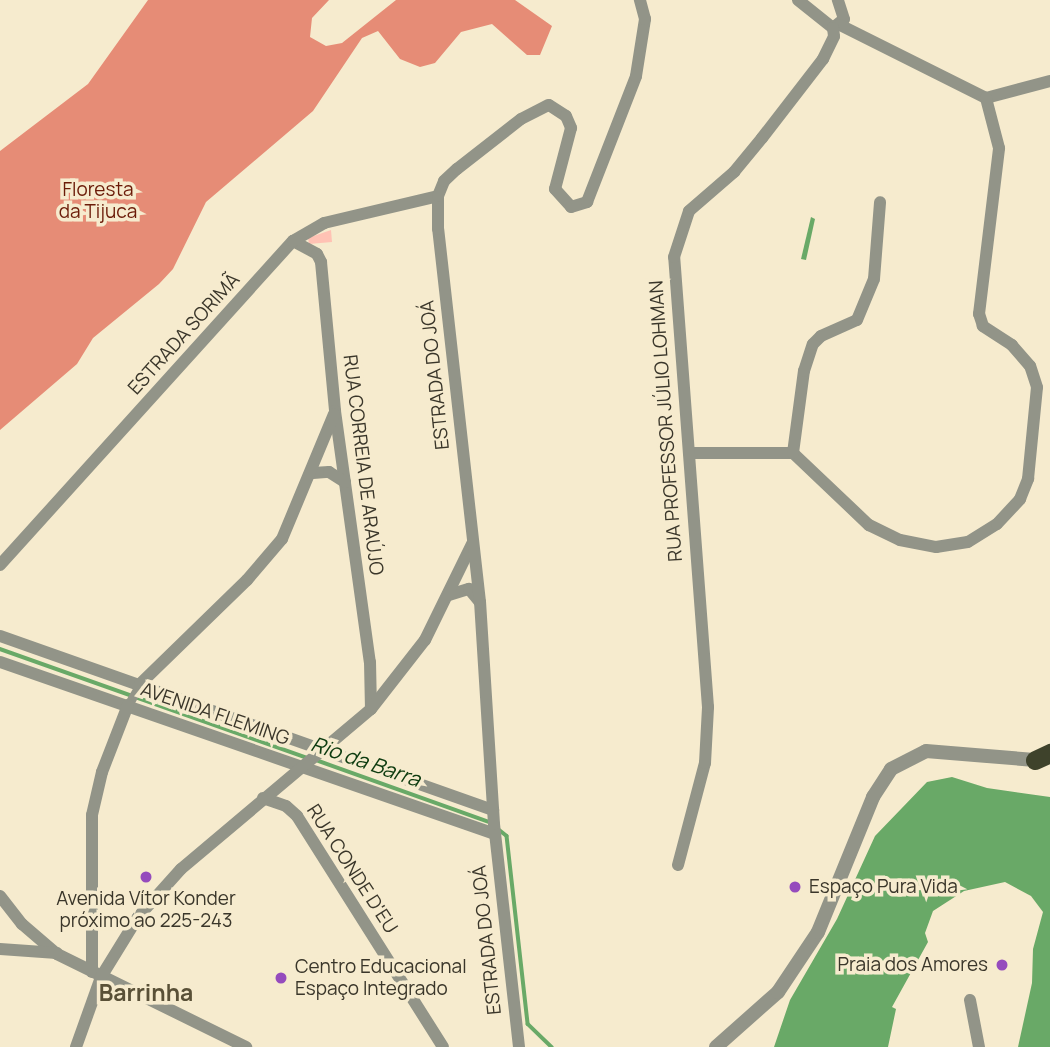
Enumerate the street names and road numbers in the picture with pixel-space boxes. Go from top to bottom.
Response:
street label: ESTRADA SORIMÃ [124,269,244,399]
street label: RUA PROFESSOR JÚLIO LOHMAN [645,280,687,562]
street label: ESTRADA DO JOÁ [416,299,454,451]
street label: RUA CORREIA DE ARAÚJO [338,353,388,577]
street label: AVENIDA FLEMING [138,678,292,750]
street label: RUA CONDE D'EU [302,800,402,938]
street label: ESTRADA DO JOÁ [468,864,506,1016]

